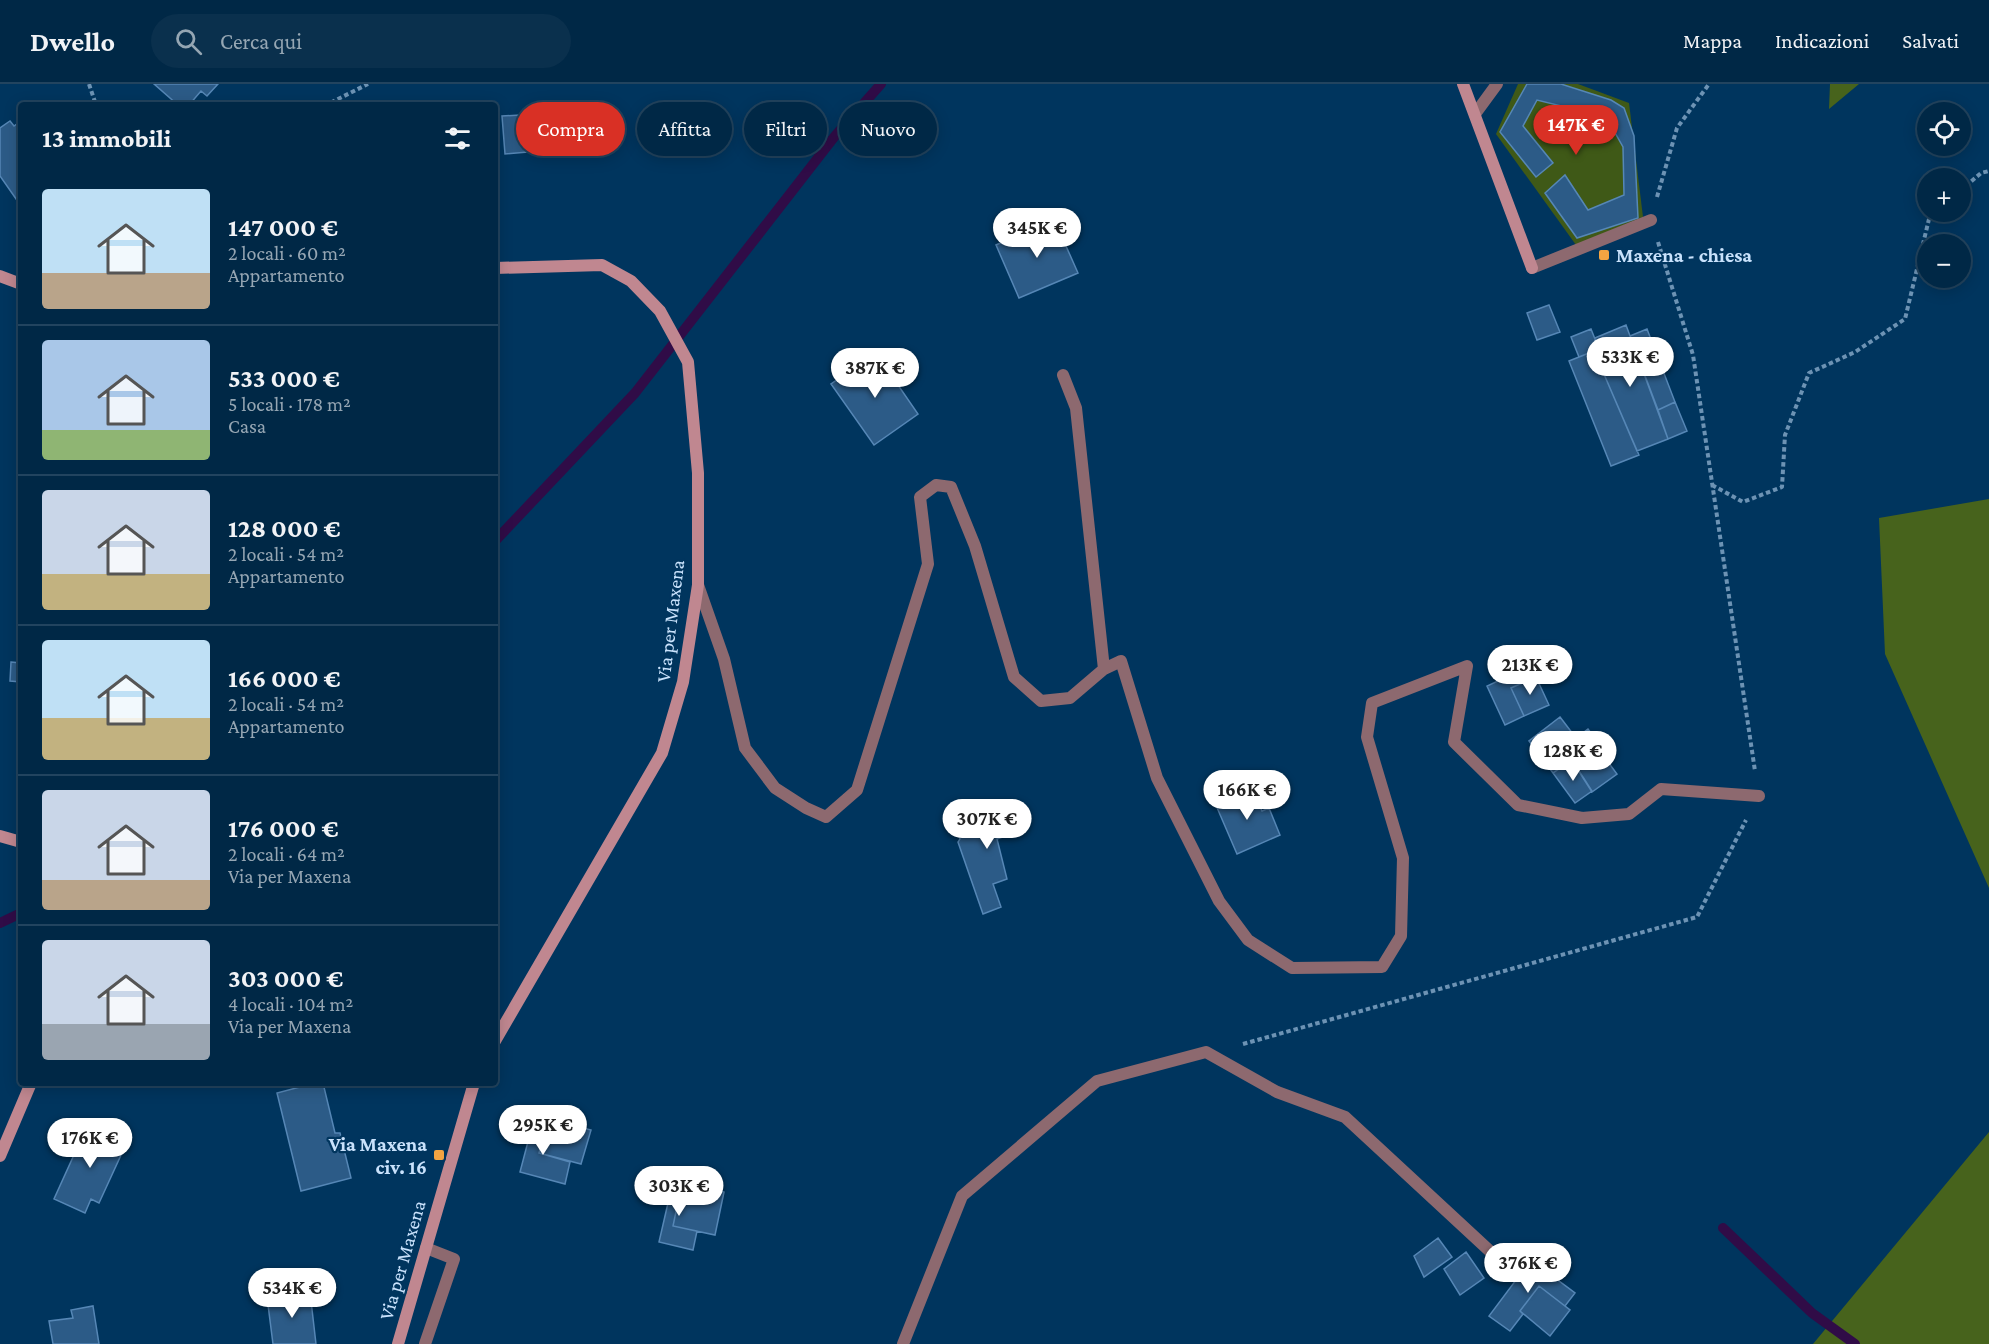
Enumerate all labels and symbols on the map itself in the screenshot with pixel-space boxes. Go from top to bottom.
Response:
pin: 147K € [1527,105,1625,156]
pin: 345K € [988,208,1086,259]
place label: Maxena - chiesa [1616,244,1752,266]
marker: Maxena - chiesa [1597,248,1611,262]
pin: 533K € [1581,337,1679,388]
pin: 387K € [826,348,924,399]
street label: Via per Maxena [652,559,689,684]
pin: 213K € [1481,645,1579,696]
pin: 128K € [1524,731,1622,782]
pin: 166K € [1198,770,1296,821]
pin: 307K € [938,799,1036,850]
pin: 295K € [494,1105,592,1156]
pin: 176K € [41,1118,139,1169]
place label: Via Maxena civ. 16 [328,1133,427,1178]
marker: Via Maxena civ. 16 [432,1148,446,1162]
pin: 303K € [630,1166,728,1217]
street label: Via per Maxena [374,1198,431,1323]
pin: 376K € [1479,1243,1577,1294]
pin: 534K € [243,1268,341,1319]

